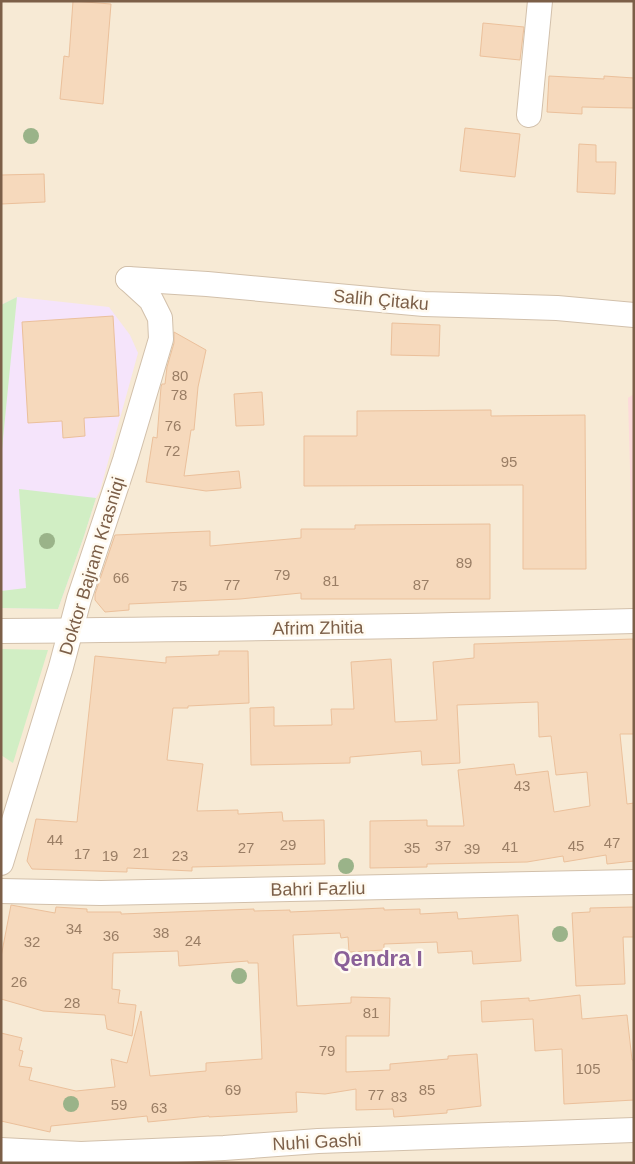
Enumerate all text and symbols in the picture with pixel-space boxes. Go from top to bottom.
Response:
street label: Salih Çitaku [332,286,430,314]
house number: 80 [172,367,188,384]
house number: 78 [171,386,187,403]
house number: 76 [165,417,181,434]
house number: 72 [164,442,180,459]
house number: 95 [501,453,517,470]
street label: Doktor Bajram Krasniqi [55,475,129,657]
house number: 89 [456,554,472,571]
house number: 79 [274,566,290,583]
house number: 66 [113,569,129,586]
house number: 81 [323,572,339,589]
house number: 77 [224,576,240,593]
house number: 87 [413,576,429,593]
house number: 75 [171,577,187,594]
street label: Afrim Zhitia [272,617,365,639]
house number: 43 [514,777,530,794]
house number: 44 [47,831,63,848]
house number: 47 [604,834,620,851]
house number: 29 [280,836,296,853]
house number: 37 [435,837,451,854]
house number: 45 [568,837,584,854]
house number: 41 [502,838,518,855]
house number: 27 [238,839,254,856]
house number: 35 [404,839,420,856]
house number: 39 [464,840,480,857]
house number: 21 [133,844,149,861]
house number: 17 [74,845,90,862]
house number: 19 [102,847,118,864]
house number: 23 [172,847,188,864]
street label: Bahri Fazliu [270,878,366,900]
house number: 34 [66,920,82,937]
house number: 38 [153,924,169,941]
house number: 36 [103,927,119,944]
house number: 24 [185,932,201,949]
house number: 32 [24,933,40,950]
district label: Qendra I [333,946,423,971]
house number: 26 [11,973,27,990]
house number: 28 [64,994,80,1011]
house number: 81 [363,1004,379,1021]
house number: 79 [319,1042,335,1059]
house number: 105 [575,1060,601,1077]
house number: 69 [225,1081,241,1098]
house number: 85 [419,1081,435,1098]
house number: 77 [368,1086,384,1103]
house number: 83 [391,1088,407,1105]
house number: 59 [111,1096,127,1113]
house number: 63 [151,1099,167,1116]
street label: Nuhi Gashi [272,1130,362,1154]

